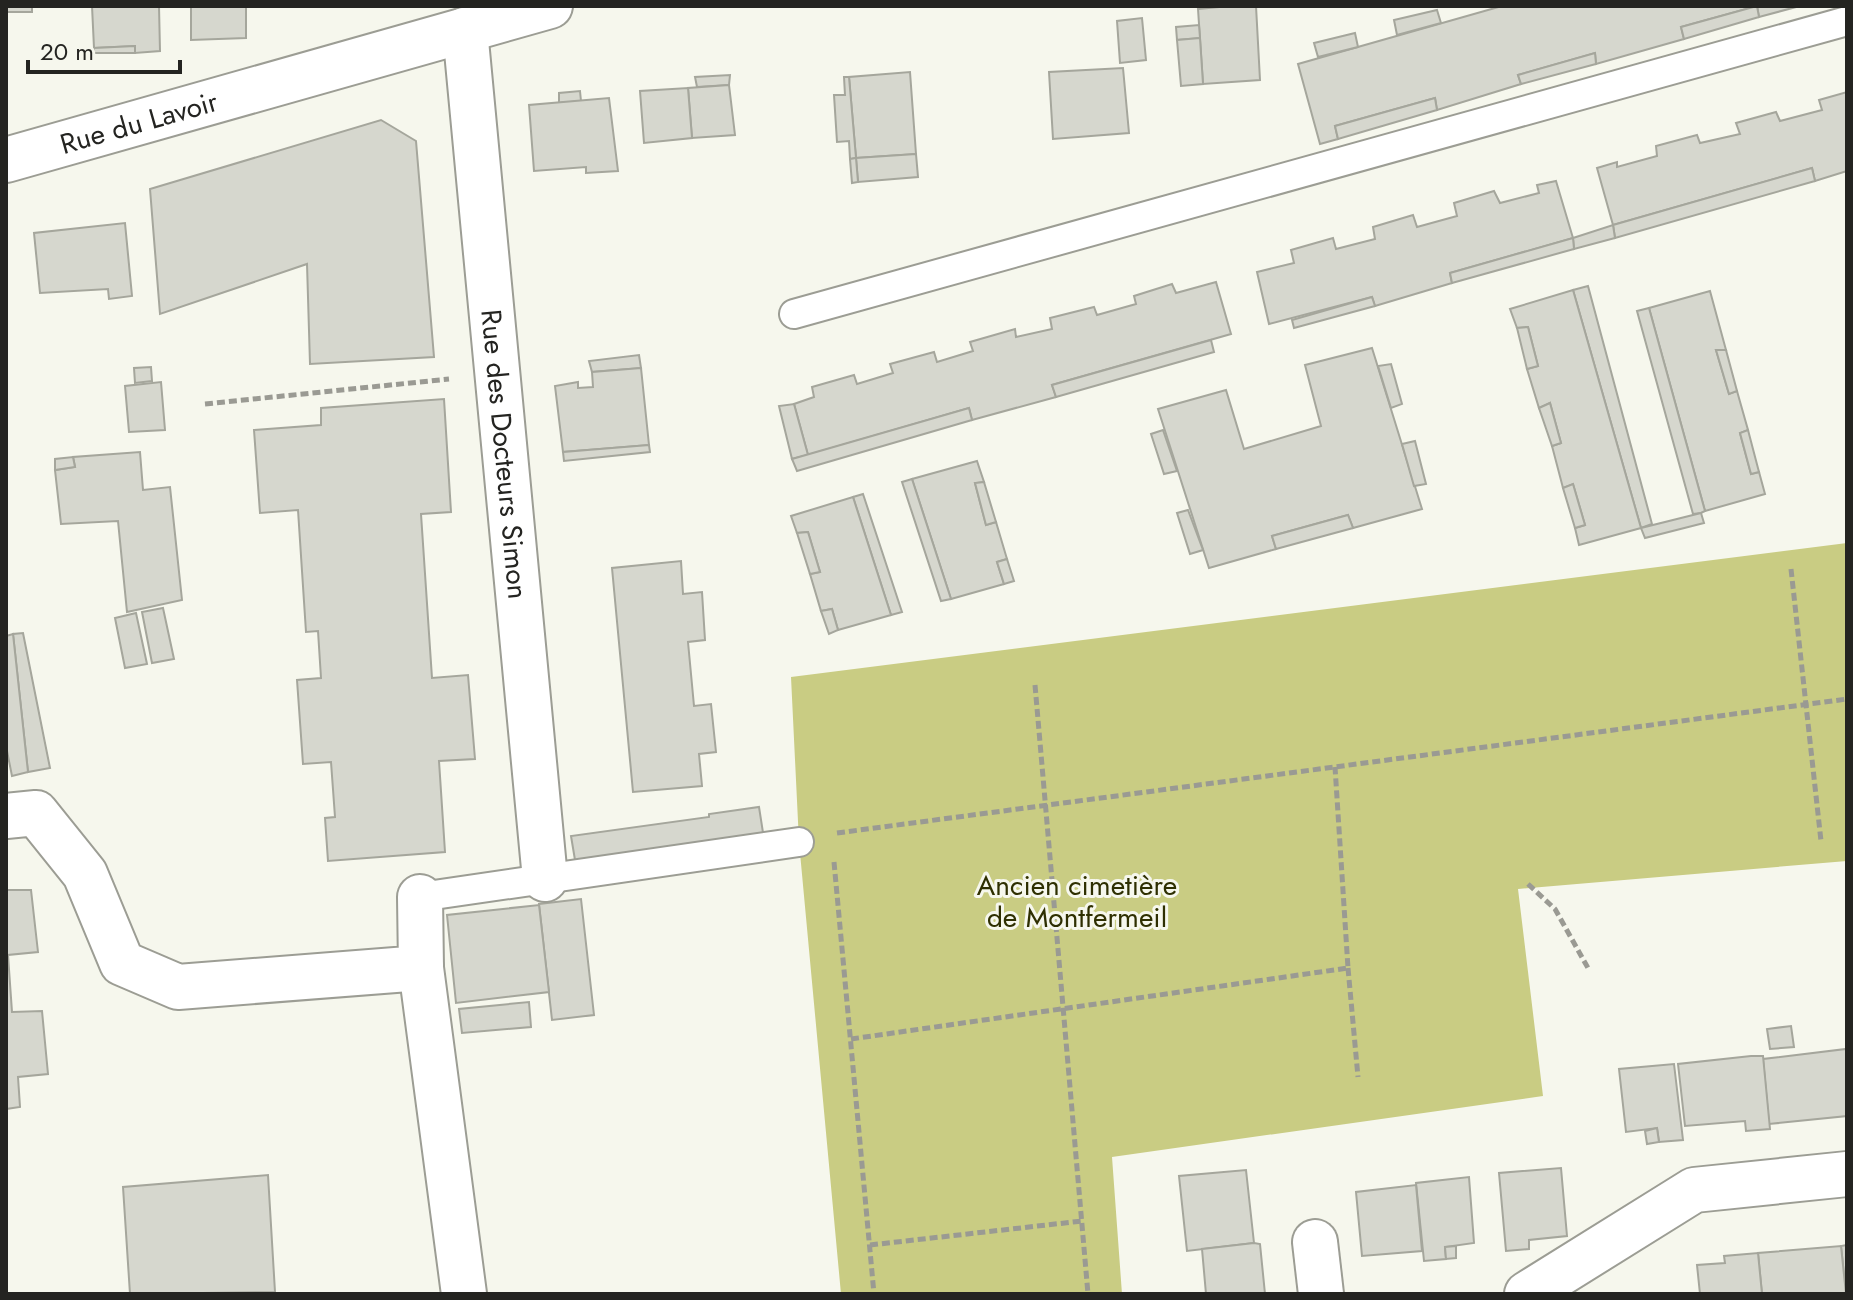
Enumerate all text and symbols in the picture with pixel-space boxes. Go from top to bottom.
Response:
scale bar [28,24,180,74]
text: 20 m [40,34,94,69]
street label: Rue du Lavoir [55,80,223,164]
street label: Rue des Docteurs Simon [471,307,539,601]
park label: Ancien cimetière de Montfermeil [977,865,1177,938]

